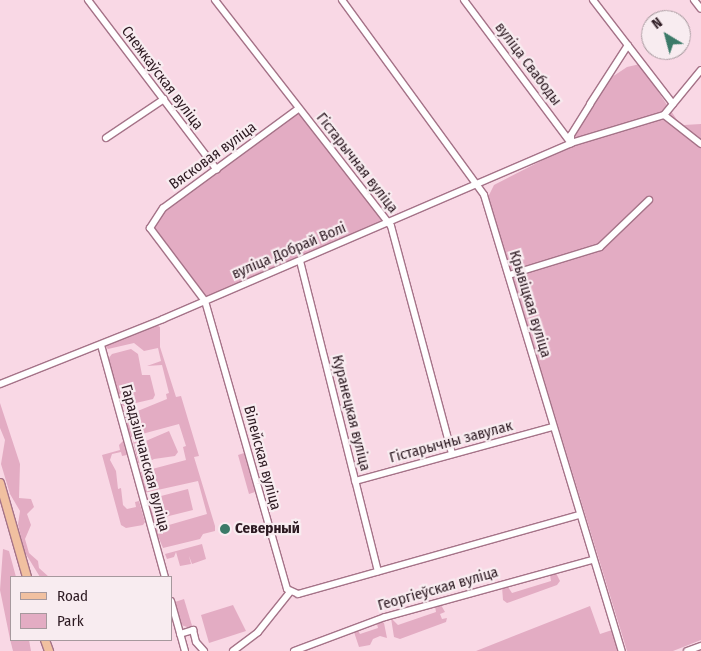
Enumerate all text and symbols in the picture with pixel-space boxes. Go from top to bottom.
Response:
north arrow [641,10,691,60]
text: N [649,14,666,33]
street label: вуліца Свабоды [491,19,565,109]
street label: Снежкаўская вуліца [117,23,207,133]
street label: Гістарычная вуліца [312,109,402,217]
street label: Вясковая вуліца [166,118,260,194]
street label: вуліца Добрай Волі [229,219,349,283]
street label: Крывіцкая вуліца [505,248,555,360]
street label: Куранецкая вуліца [328,353,374,473]
street label: Гарадзішчанская вуліца [117,382,173,534]
street label: Вілейская вуліца [239,404,285,512]
street label: Гістарычны завулак [387,417,515,467]
place label: Северный [235,520,300,538]
marker: Северный [219,523,231,535]
street label: Георгіеўская вуліца [376,563,500,615]
legend [10,576,172,641]
text: Road [57,587,88,605]
text: Park [57,612,84,630]

